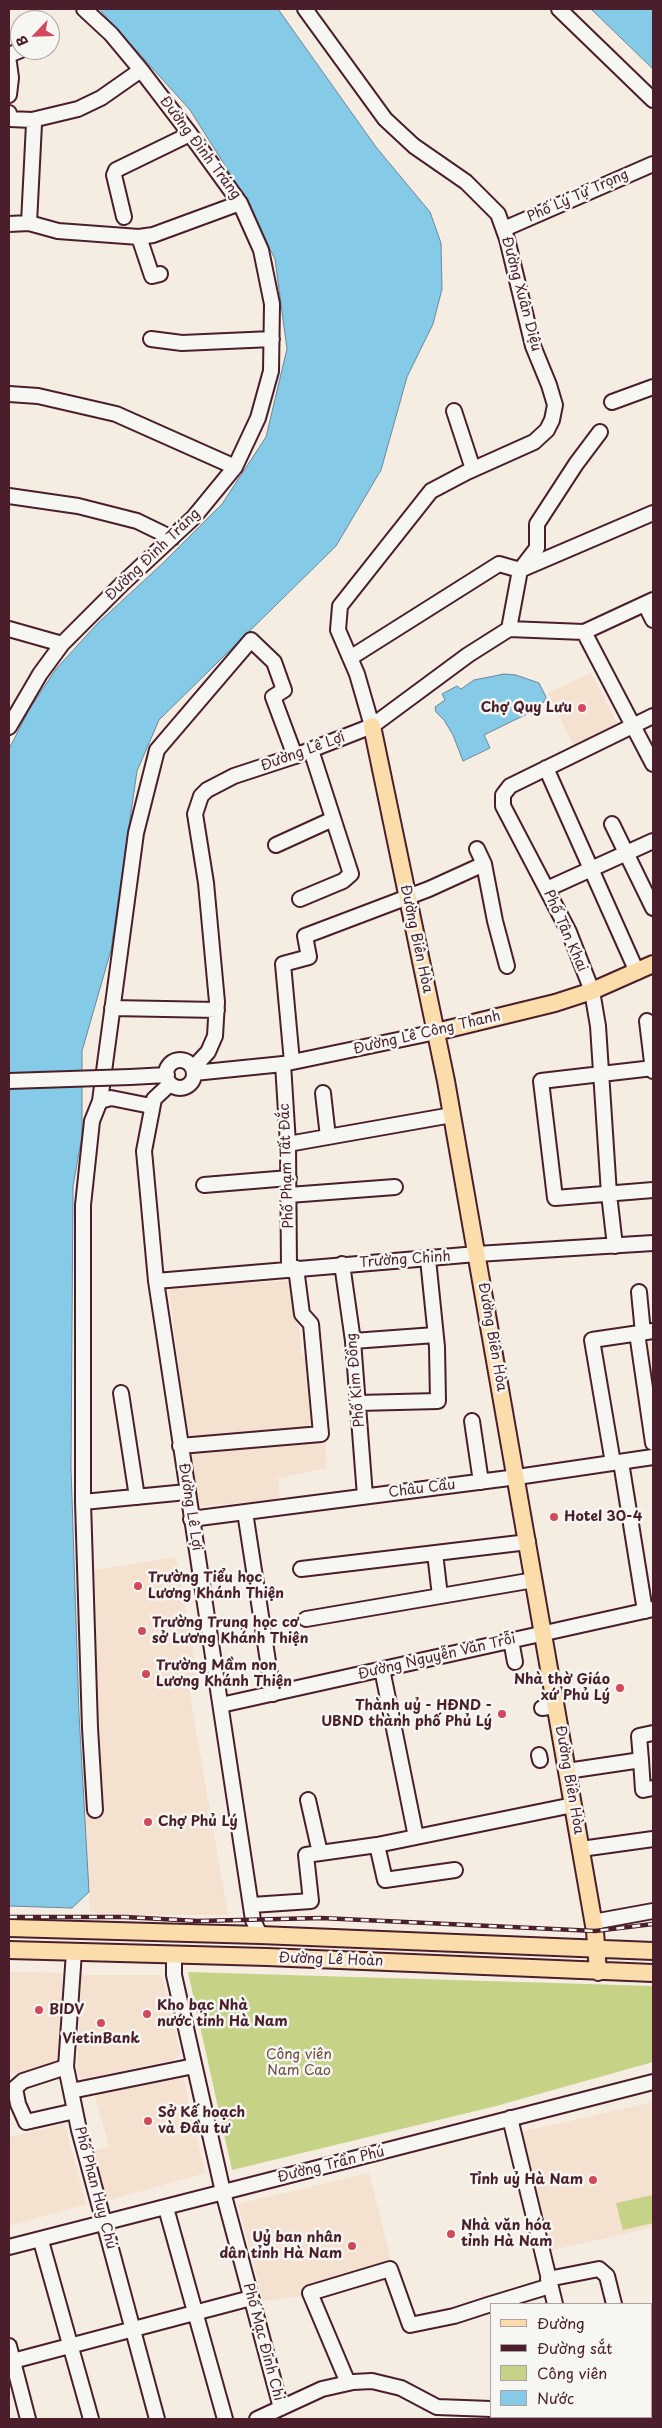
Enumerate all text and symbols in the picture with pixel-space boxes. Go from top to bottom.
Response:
north arrow [10,10,60,60]
text: B [10,32,33,50]
street label: Đường Đinh Tráng [156,93,244,203]
street label: Phố Lý Tự Trọng [525,166,631,226]
street label: Đường Xuân Diệu [498,235,544,353]
street label: Đường Đinh Tráng [102,506,204,604]
place label: Chợ Quy Lưu [481,700,572,716]
marker: Chợ Quy Lưu [576,702,588,714]
street label: Đường Lê Lợi [259,729,347,775]
street label: Đường Biên Hòa [396,883,436,995]
street label: Phố Tân Khai [539,888,591,974]
street label: Đường Lê Công Thanh [352,1008,502,1058]
street label: Phố Phạm Tất Đắc [276,1103,298,1229]
street label: Trường Chinh [359,1248,451,1272]
street label: Đường Biên Hòa [474,1281,510,1393]
street label: Phố Kim Đồng [343,1332,369,1428]
street label: Đường Lê Lợi [175,1462,205,1552]
street label: Châu Cầu [388,1477,456,1501]
place label: Hotel 30-4 [564,1509,642,1525]
marker: Hotel 30-4 [548,1511,560,1523]
place label: Trường Tiểu học Lương Khánh Thiện [148,1570,284,1602]
marker: Trường Tiểu học Lương Khánh Thiện [132,1580,144,1592]
place label: Trường Trung học cơ sở Lương Khánh Thiện [152,1615,308,1648]
marker: Trường Trung học cơ sở Lương Khánh Thiện [136,1625,148,1637]
street label: Đường Nguyễn Văn Trỗi [357,1631,517,1683]
place label: Trường Mầm non Lương Khánh Thiện [156,1658,292,1690]
marker: Trường Mầm non Lương Khánh Thiện [140,1668,152,1680]
place label: Nhà thờ Giáo xứ Phủ Lý [514,1672,610,1704]
marker: Nhà thờ Giáo xứ Phủ Lý [614,1682,626,1694]
place label: Thành uỷ - HĐND - UBND thành phố Phủ Lý [321,1698,492,1730]
marker: Thành uỷ - HĐND - UBND thành phố Phủ Lý [496,1708,508,1720]
street label: Đường Biên Hòa [551,1724,587,1836]
place label: Chợ Phủ Lý [158,1814,238,1830]
marker: Chợ Phủ Lý [142,1816,154,1828]
street label: Đường Lê Hoàn [278,1950,384,1970]
place label: Kho bạc Nhà nước tỉnh Hà Nam [157,1998,287,2030]
place label: BIDV [49,2002,84,2018]
marker: BIDV [33,2004,45,2016]
marker: Kho bạc Nhà nước tỉnh Hà Nam [141,2008,153,2020]
marker: VietinBank [95,2017,107,2029]
place label: VietinBank [62,2031,140,2047]
park label: Công viên Nam Cao [266,2047,332,2080]
place label: Sở Kế hoạch và Đầu tư [158,2105,245,2138]
marker: Sở Kế hoạch và Đầu tư [142,2115,154,2127]
street label: Phố Phan Huy Chú [71,2125,119,2251]
street label: Đường Trần Phú [276,2144,386,2186]
place label: Tỉnh uỷ Hà Nam [470,2172,583,2188]
marker: Tỉnh uỷ Hà Nam [587,2174,599,2186]
place label: Nhà văn hóa tỉnh Hà Nam [461,2218,552,2250]
marker: Nhà văn hóa tỉnh Hà Nam [445,2228,457,2240]
place label: Uỷ ban nhân dân tỉnh Hà Nam [219,2230,342,2262]
marker: Uỷ ban nhân dân tỉnh Hà Nam [346,2240,358,2252]
street label: Phố Mạc Đĩnh Chi [239,2281,287,2403]
legend [490,2303,652,2418]
text: Đường [537,2311,585,2334]
text: Đường sắt [537,2336,612,2359]
text: Công viên [537,2361,607,2384]
text: Nước [537,2386,574,2409]

